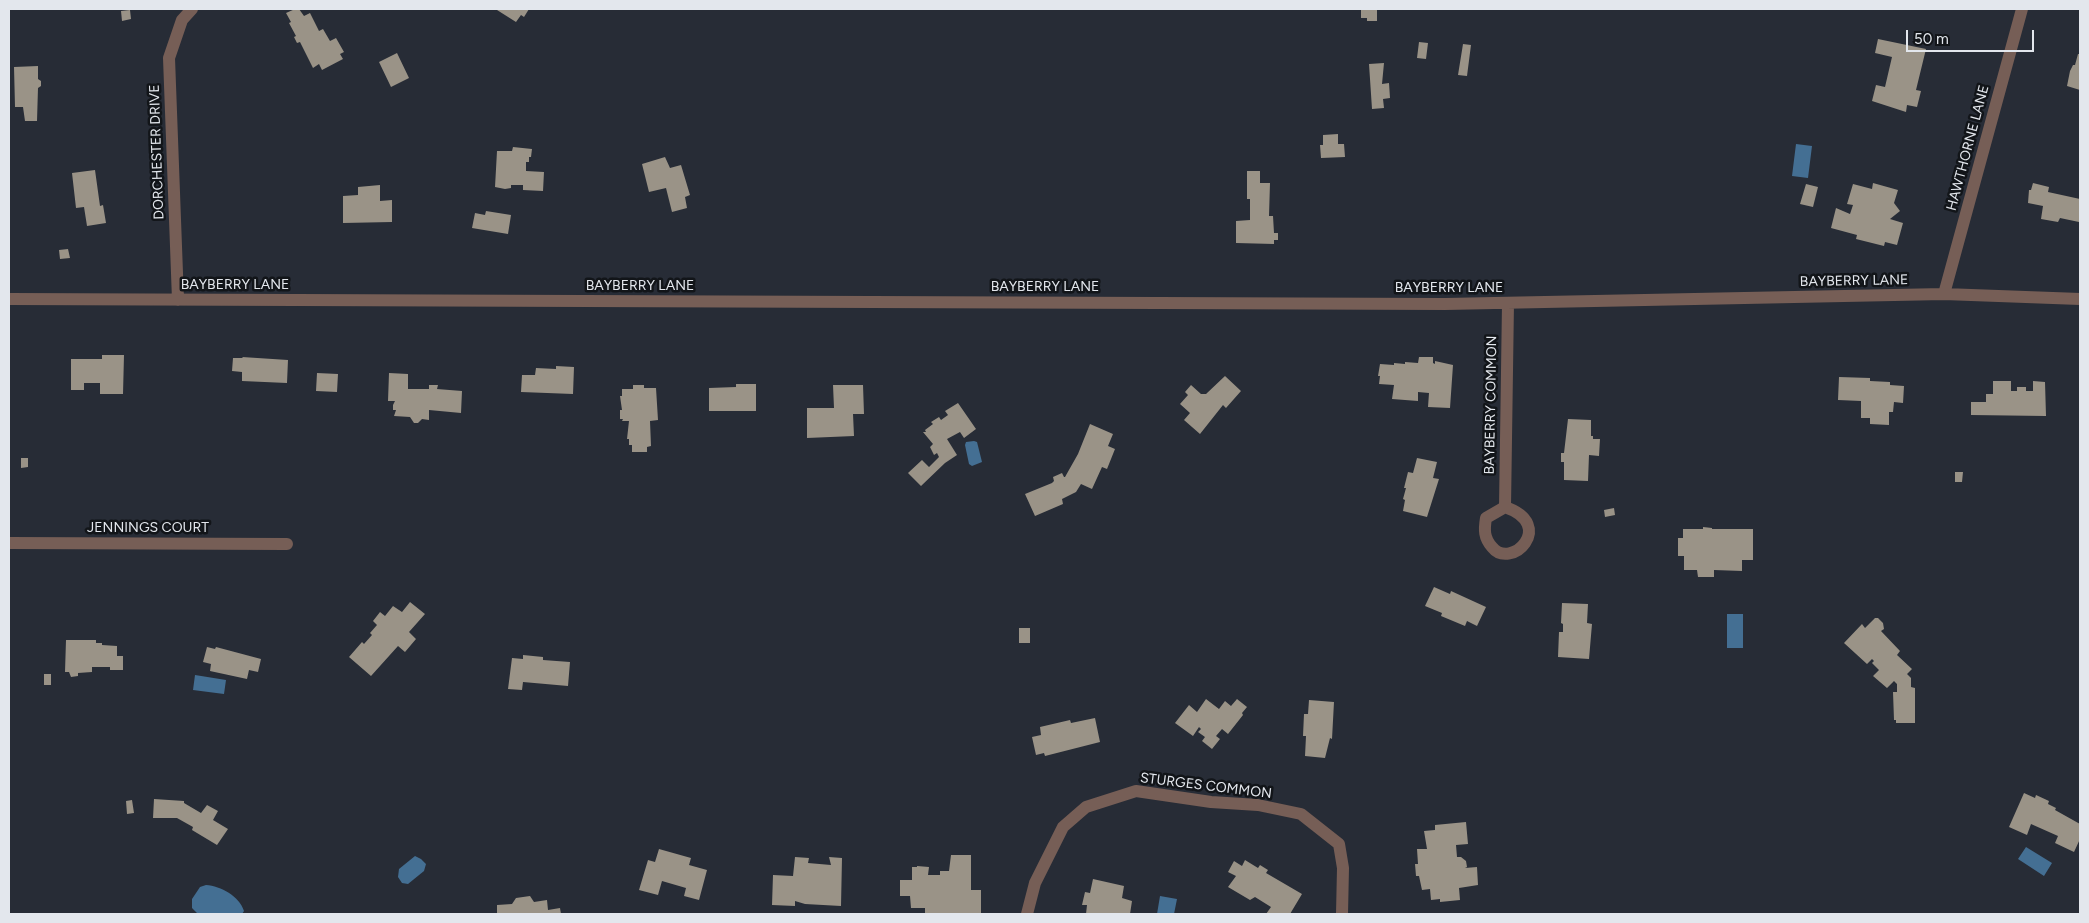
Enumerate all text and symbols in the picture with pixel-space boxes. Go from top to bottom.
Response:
scale bar [1909,20,2036,52]
text: 50 m [1914,30,1949,48]
street label: HAWTHORNE LANE [1943,83,1993,213]
street label: DORCHESTER DRIVE [146,84,168,220]
street label: BAYBERRY LANE [1800,272,1908,290]
street label: BAYBERRY LANE [181,277,289,293]
street label: BAYBERRY LANE [586,278,694,294]
street label: BAYBERRY LANE [991,279,1099,295]
street label: BAYBERRY LANE [1395,280,1503,296]
street label: BAYBERRY COMMON [1481,335,1501,475]
street label: JENNINGS COURT [87,520,209,536]
street label: STURGES COMMON [1139,770,1273,802]

